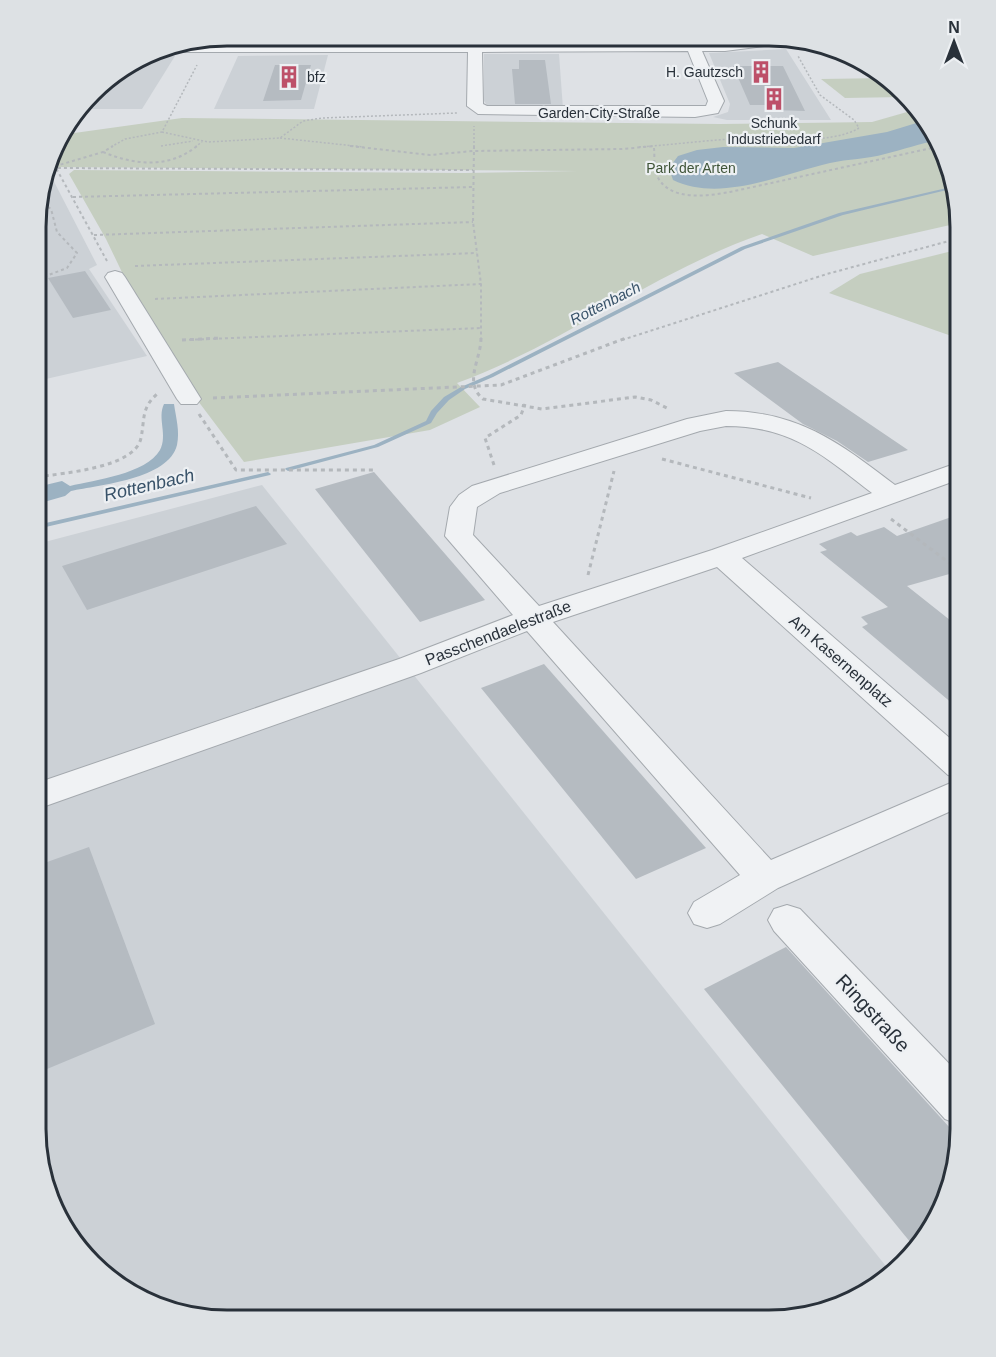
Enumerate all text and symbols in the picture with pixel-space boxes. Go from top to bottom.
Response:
north arrow [924,12,984,72]
text: N [948,19,960,36]
building icon: H. Gautzsch [748,59,774,85]
building icon: bfz [276,64,302,90]
place label: H. Gautzsch [666,64,743,80]
place label: bfz [307,69,326,85]
building icon: Schunk Industriebedarf [761,86,787,112]
street label: Garden-City-Straße [538,105,660,121]
place label: Schunk Industriebedarf [727,115,821,147]
park label: Park der Arten [646,160,736,176]
water label: Rottenbach [567,278,643,328]
water label: Rottenbach [102,465,196,505]
street label: Passchendaelestraße [423,597,573,669]
street label: Am Kasernenplatz [786,612,896,710]
street label: Ringstraße [832,970,914,1056]

